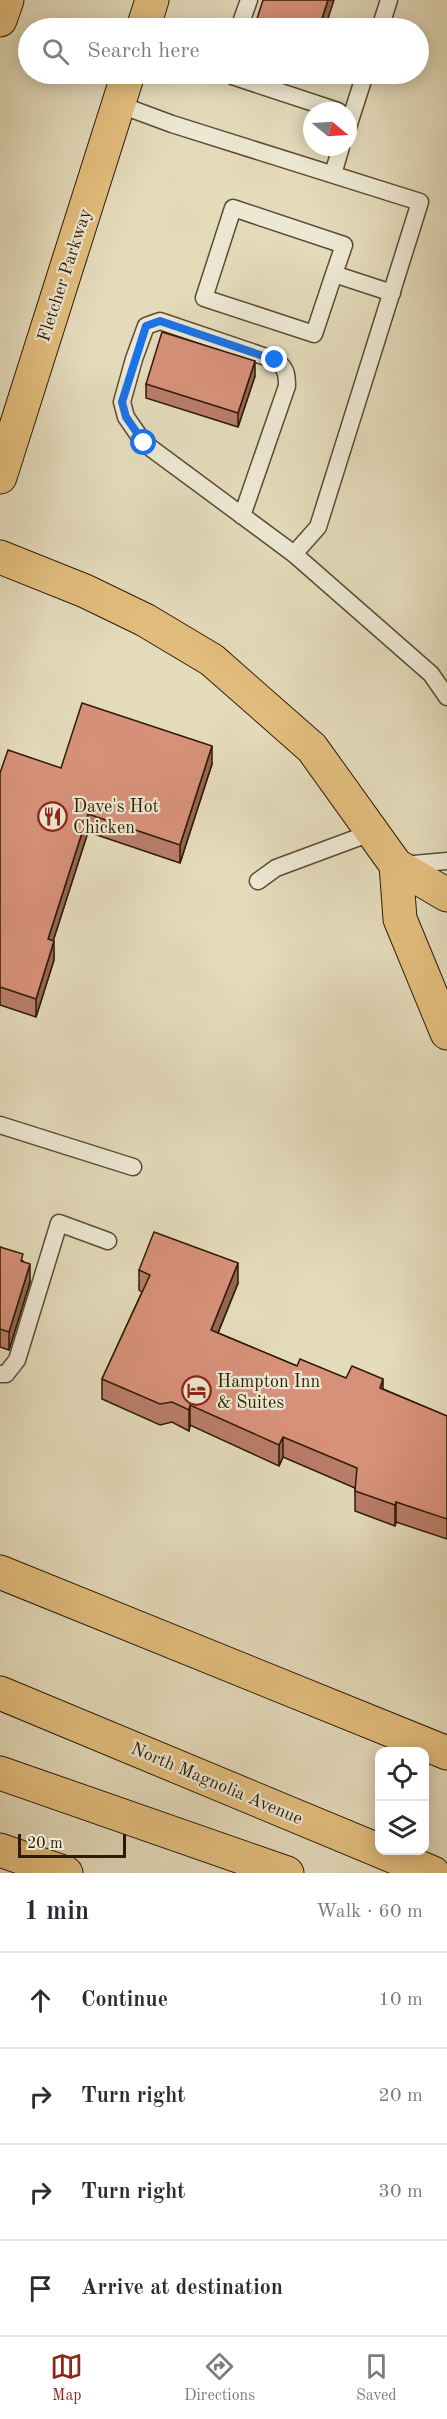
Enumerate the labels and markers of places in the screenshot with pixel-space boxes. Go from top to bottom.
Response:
place label: Dave's Hot Chicken [73,798,159,837]
restaurant icon: Dave's Hot Chicken [36,800,68,832]
place label: Hampton Inn & Suites [217,1373,320,1412]
hotel icon: Hampton Inn & Suites [180,1375,212,1407]

